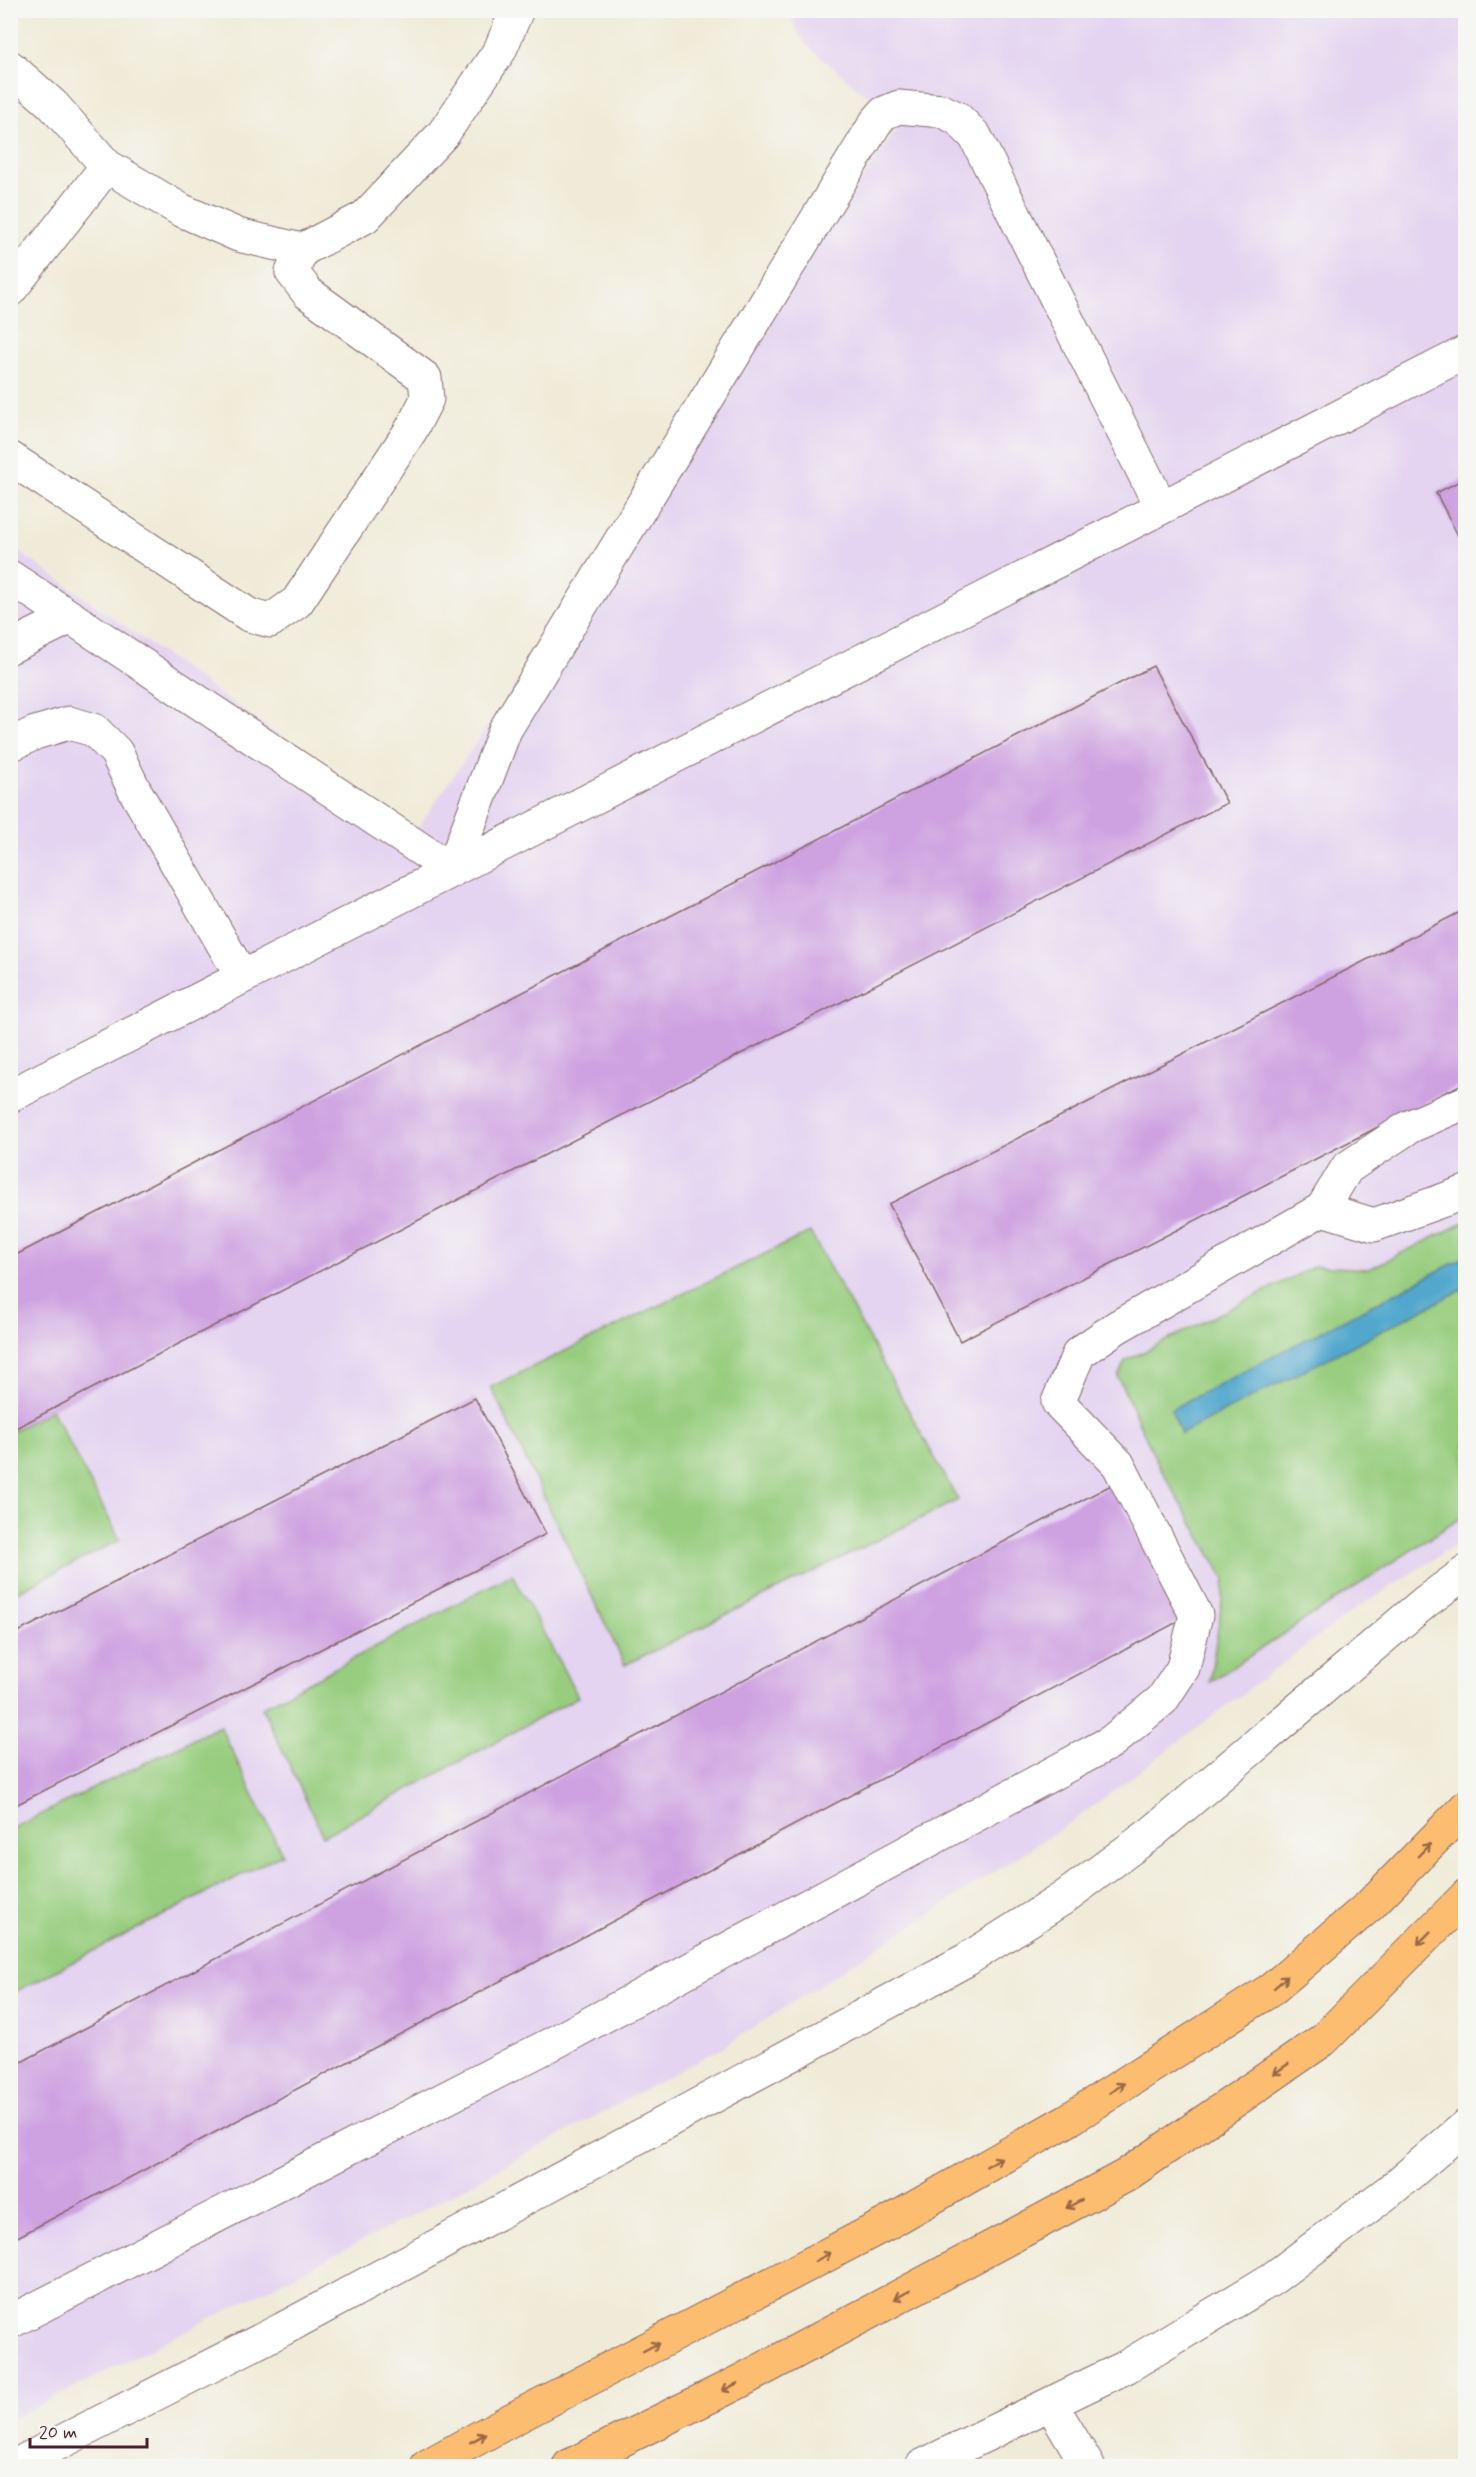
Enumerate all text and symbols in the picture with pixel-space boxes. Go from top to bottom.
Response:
one-way arrow [1416,1842,1431,1857]
one-way arrow [1417,1930,1432,1945]
one-way arrow [1273,1975,1288,1989]
one-way arrow [1273,2063,1290,2075]
one-way arrow [1109,2082,1126,2095]
one-way arrow [985,2156,1002,2168]
one-way arrow [1066,2198,1083,2210]
one-way arrow [814,2251,832,2262]
one-way arrow [893,2290,911,2301]
one-way arrow [641,2341,659,2352]
one-way arrow [721,2382,739,2393]
scale bar [30,2411,147,2449]
text: 20 m [39,2421,77,2445]
one-way arrow [469,2432,486,2444]

